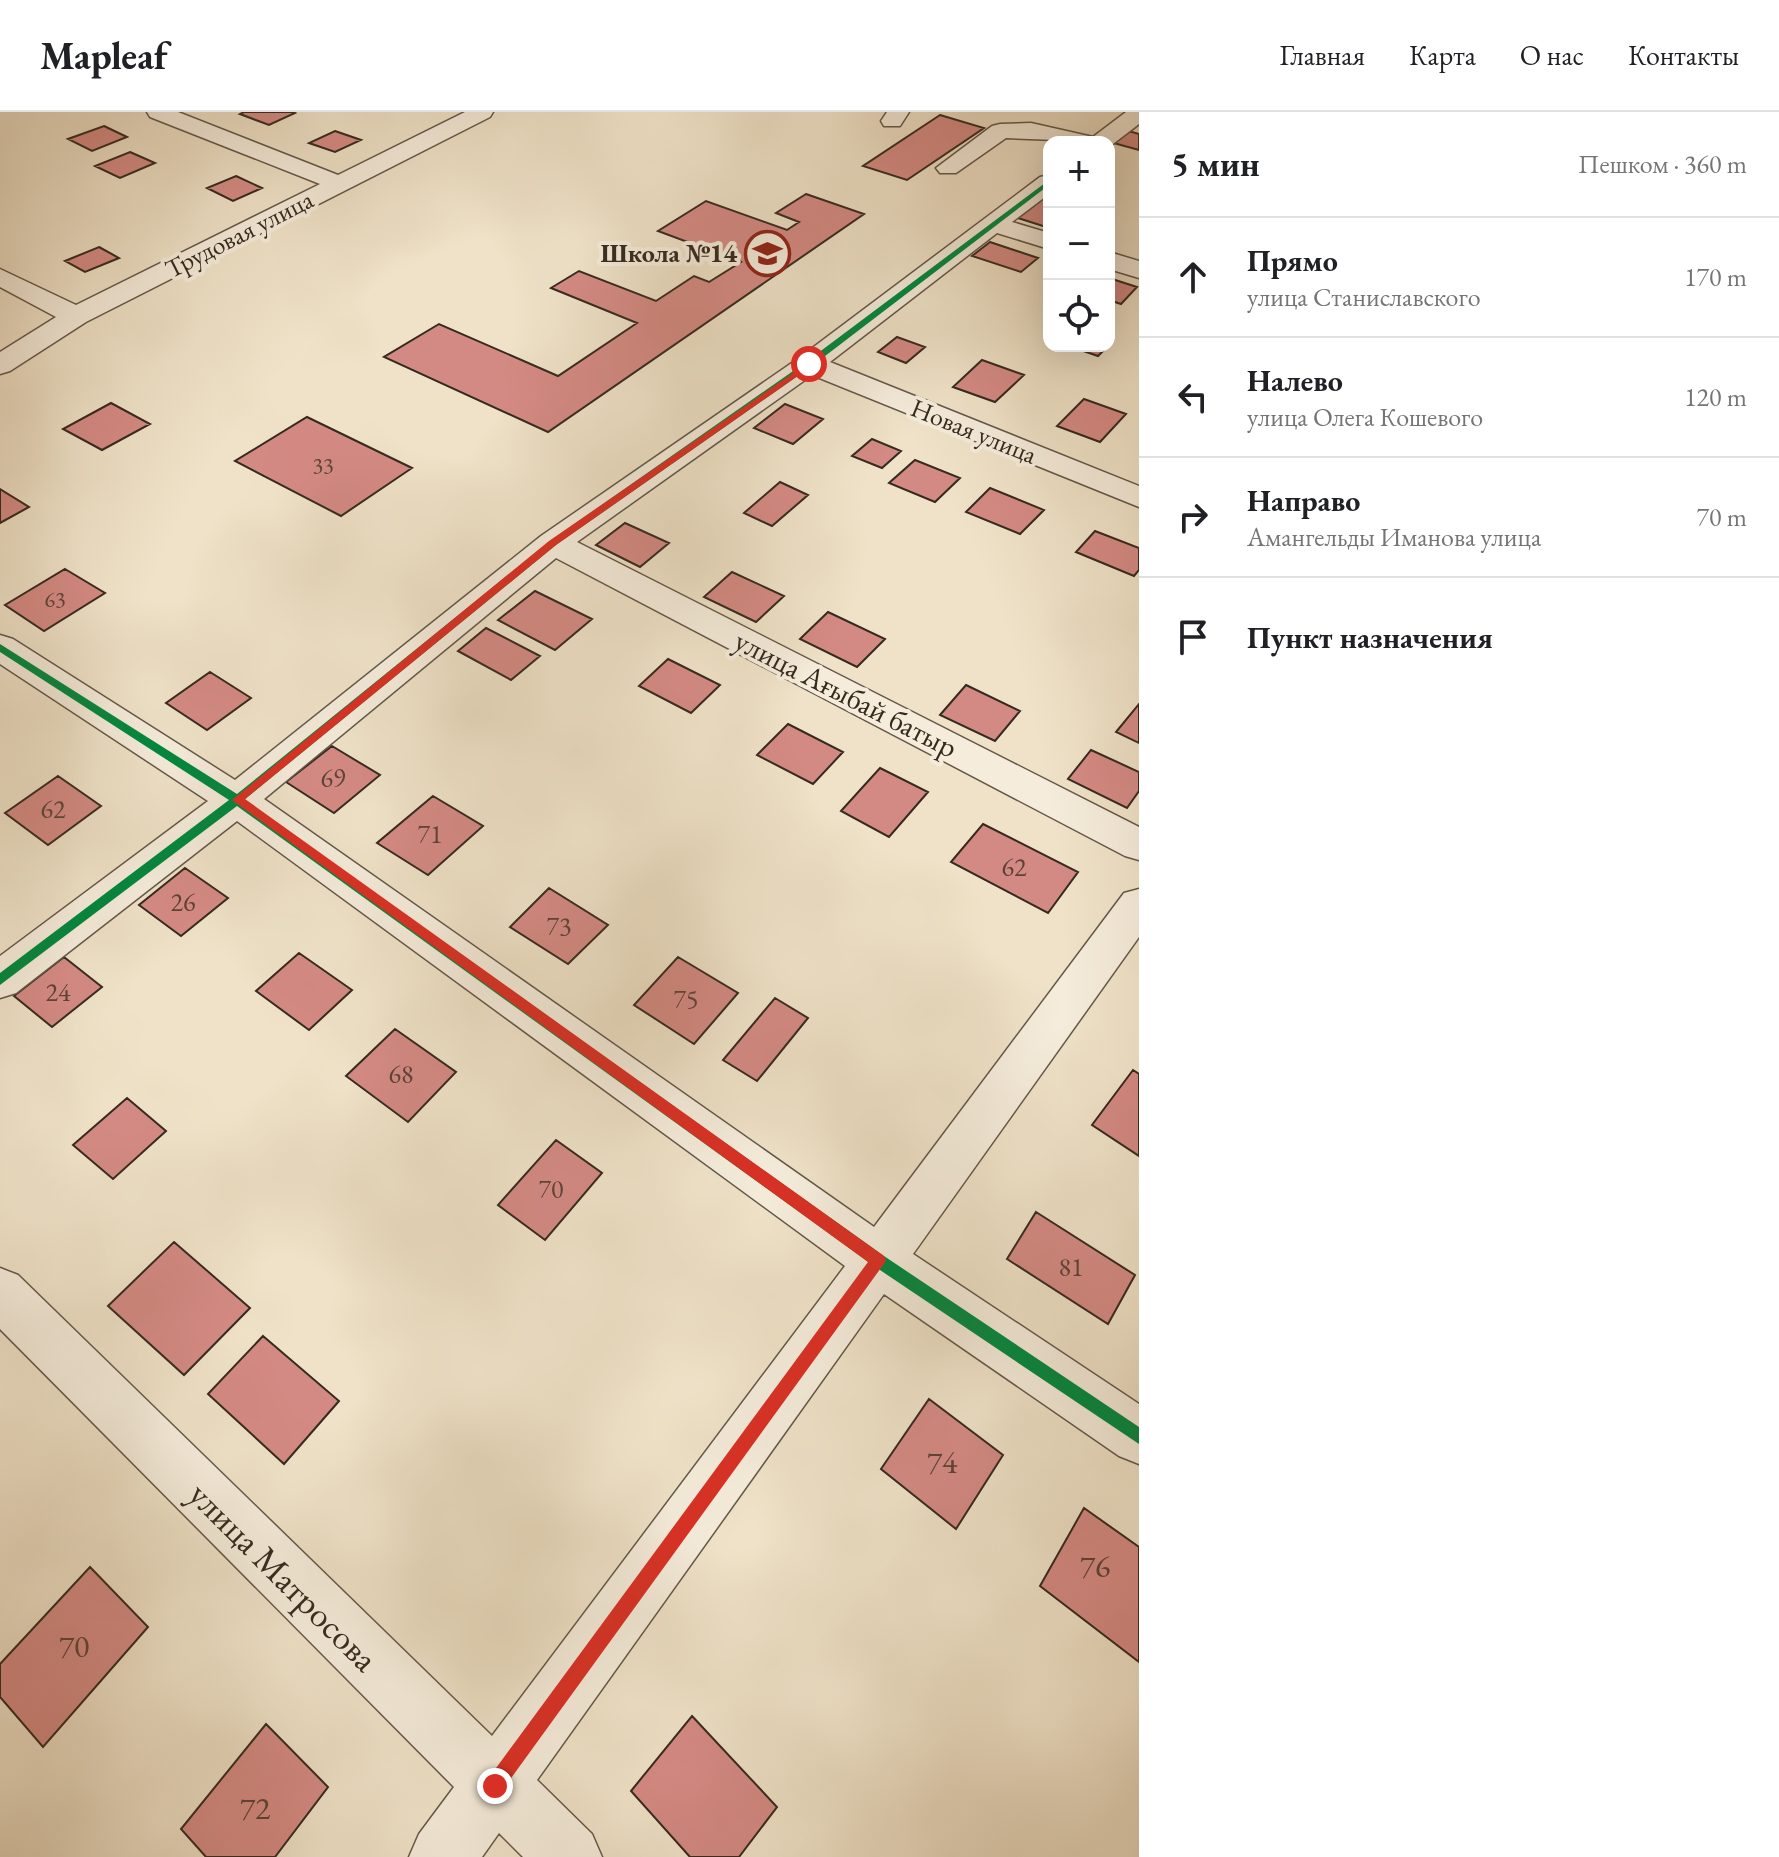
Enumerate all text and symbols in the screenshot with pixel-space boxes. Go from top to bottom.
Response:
text: Mapleaf [40,31,167,80]
text: Главная [1280,37,1365,73]
text: Карта [1409,37,1476,73]
text: О нас [1520,37,1584,73]
text: Контакты [1628,37,1739,73]
map controls [1043,136,1115,352]
button: + [1043,136,1115,208]
text: 5 мин [1171,142,1260,186]
text: Пешком · 360 m [1578,147,1747,181]
street label: Трудовая улица [159,182,319,286]
button: − [1043,208,1115,280]
school or university icon: Школа №14 [744,229,792,277]
place label: Школа №14 [601,236,737,270]
text: Прямо [1247,241,1338,280]
icon: ahead [1171,255,1215,299]
text: 170 m [1684,260,1747,294]
button: locate [1043,280,1115,352]
text: улица Станиславского [1247,280,1481,314]
route start [791,346,827,382]
text: Налево [1247,361,1343,400]
icon: left [1171,375,1215,419]
text: 120 m [1684,380,1747,414]
street label: Новая улица [906,390,1043,472]
text: улица Олега Кошевого [1247,400,1483,434]
house number: 33 [312,451,334,480]
text: Направо [1247,481,1360,520]
icon: right [1171,495,1215,539]
text: 70 m [1697,500,1747,534]
text: Амангельды Иманова улица [1247,520,1541,554]
house number: 63 [44,585,66,614]
icon: arrive [1171,615,1215,659]
text: Пункт назначения [1247,618,1493,657]
street label: улица Ағыбай батыр [728,621,964,767]
house number: 69 [321,761,346,795]
house number: 62 [41,792,66,826]
house number: 71 [418,817,442,851]
house number: 62 [1002,850,1027,884]
house number: 26 [171,885,195,919]
house number: 73 [547,909,571,943]
house number: 24 [46,975,71,1009]
house number: 75 [674,982,698,1016]
house number: 68 [389,1057,413,1091]
house number: 70 [539,1172,563,1206]
house number: 81 [1059,1250,1083,1284]
house number: 74 [927,1441,958,1483]
street label: улица Матросова [179,1471,389,1682]
house number: 76 [1080,1545,1110,1587]
house number: 70 [59,1625,89,1667]
route end [477,1768,513,1804]
house number: 72 [240,1787,271,1829]

